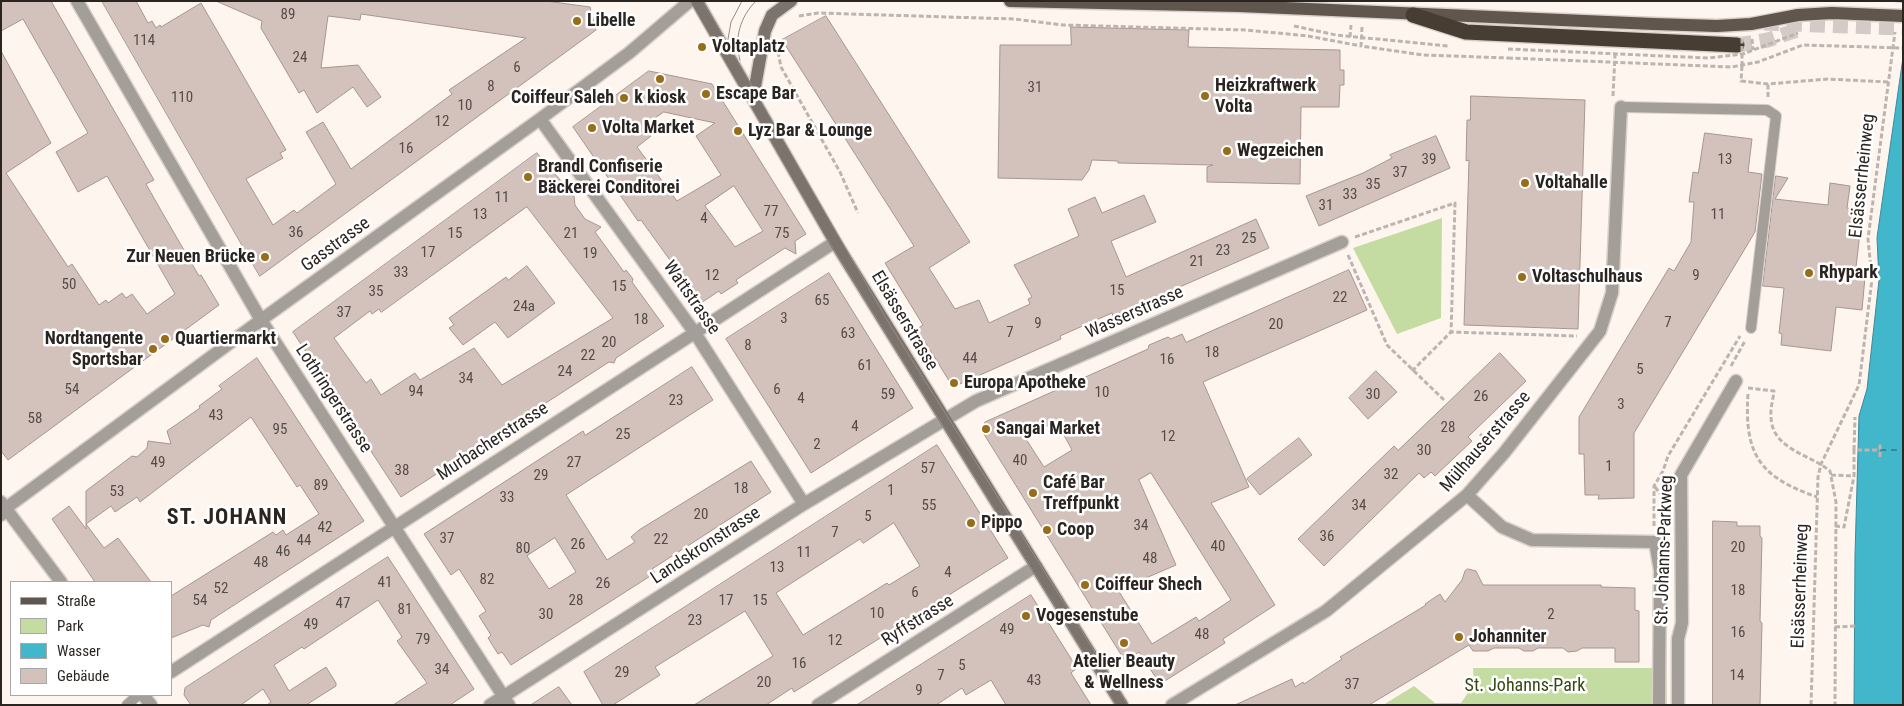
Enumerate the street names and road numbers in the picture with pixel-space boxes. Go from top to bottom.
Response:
street label: Elsässerrheinweg [1846,113,1880,239]
street label: Gasstrasse [297,213,375,277]
street label: Wattstrasse [658,257,724,339]
street label: Elsässerstrasse [866,267,942,375]
street label: Wasserstrasse [1083,282,1187,344]
street label: Lothringerstrasse [290,341,376,457]
street label: Mülhauserstrasse [1436,387,1536,497]
street label: Murbacherstrasse [433,398,553,486]
street label: St. Johanns-Parkweg [1652,475,1678,625]
street label: Landskronstrasse [647,503,765,589]
street label: Elsässerrheinweg [1788,523,1814,649]
street label: Ryffstrasse [878,590,958,652]

